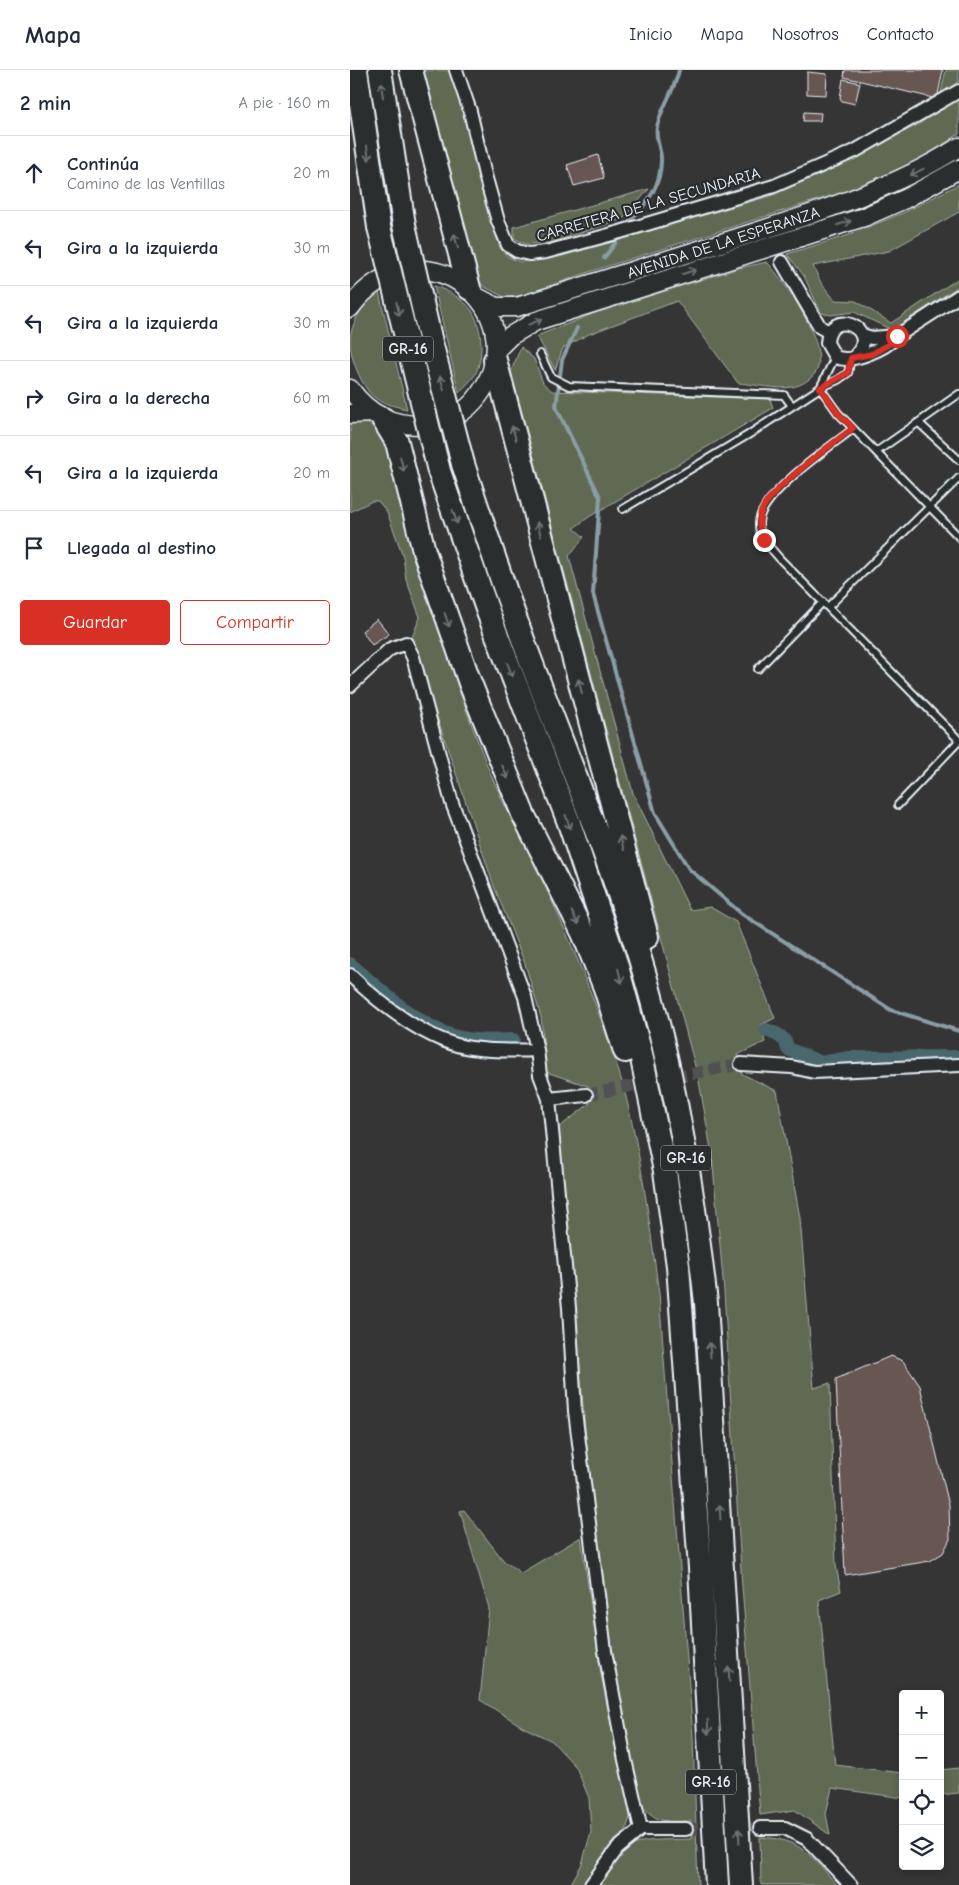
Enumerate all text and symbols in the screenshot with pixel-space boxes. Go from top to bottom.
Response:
text: Mapa [25,21,81,49]
text: Inicio [629,24,673,45]
text: Mapa [701,24,744,45]
text: Nosotros [772,24,839,45]
text: Contacto [867,24,934,45]
one-way arrow [377,83,387,99]
text: 2 min [20,91,71,115]
text: A pie · 160 m [238,94,330,112]
one-way arrow [363,145,373,161]
text: Continúa [67,153,139,175]
icon: ahead [20,159,48,187]
text: 20 m [293,164,330,182]
street label: CARRETERA DE LA SECUNDARIA [534,164,762,246]
one-way arrow [910,168,925,177]
text: Camino de las Ventillas [67,175,225,193]
street label: AVENIDA DE LA ESPERANZA [625,203,822,283]
one-way arrow [836,218,851,227]
one-way arrow [451,233,460,249]
icon: left [20,234,48,262]
text: Gira a la izquierda [67,237,218,259]
text: 30 m [294,239,330,257]
one-way arrow [681,267,697,277]
one-way arrow [394,300,403,316]
icon: left [20,309,48,337]
text: Gira a la izquierda [67,312,218,334]
text: 30 m [294,314,330,332]
one-way arrow [526,317,542,326]
route start [886,325,909,348]
road number: GR-16 [383,336,433,362]
one-way arrow [436,376,446,392]
icon: right [20,384,48,412]
text: Gira a la derecha [67,387,210,409]
text: 60 m [293,389,330,407]
one-way arrow [509,426,518,442]
one-way arrow [398,455,407,471]
icon: left [20,459,48,487]
text: Gira a la izquierda [67,462,218,484]
text: 20 m [293,464,330,482]
one-way arrow [451,509,461,525]
one-way arrow [534,521,543,537]
route end [753,529,776,552]
icon: arrive [20,534,48,562]
text: Llegada al destino [67,537,216,559]
button: Guardar [20,600,170,645]
button: Compartir [180,600,330,645]
one-way arrow [443,611,452,627]
one-way arrow [506,662,515,678]
one-way arrow [575,678,585,694]
one-way arrow [501,763,510,779]
one-way arrow [564,814,574,830]
one-way arrow [617,835,627,851]
one-way arrow [571,910,580,925]
one-way arrow [616,968,625,984]
road number: GR-16 [661,1146,711,1170]
one-way arrow [705,1342,714,1358]
one-way arrow [715,1504,724,1520]
one-way arrow [725,1666,734,1682]
map controls [899,1690,944,1870]
button: + [899,1690,944,1735]
one-way arrow [704,1719,713,1735]
button: − [899,1735,944,1780]
road number: GR-16 [686,1770,736,1794]
button: locate [899,1780,944,1825]
button: layers [899,1825,944,1870]
one-way arrow [734,1829,743,1845]

